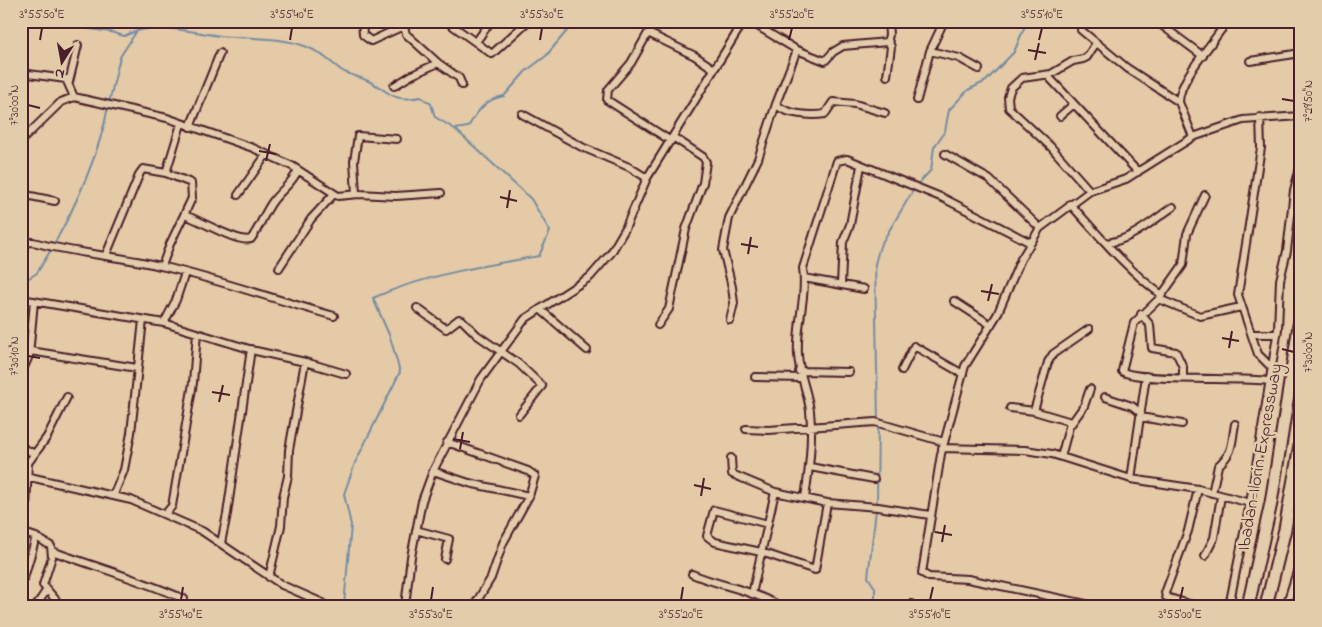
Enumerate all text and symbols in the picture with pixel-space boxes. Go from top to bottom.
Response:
text: 3°55'50"E [19,6,65,24]
text: 3°55'40"E [270,6,314,24]
text: 3°55'30"E [520,6,564,24]
text: 3°55'20"E [770,6,814,24]
text: 3°55'10"E [1021,6,1063,24]
north arrow [38,38,88,88]
text: N [53,62,66,84]
text: 7°29'50"N [1300,80,1318,122]
text: 7°30'00"N [6,85,24,125]
text: 7°30'00"N [1300,332,1318,372]
text: 7°30'10"N [6,336,24,376]
street label: Ibadan-Ilorin Expressway [1232,362,1290,553]
text: 3°55'40"E [159,606,203,624]
text: 3°55'30"E [409,606,453,624]
text: 3°55'20"E [659,606,703,624]
text: 3°55'10"E [909,606,951,624]
text: 3°55'00"E [1158,606,1202,624]

